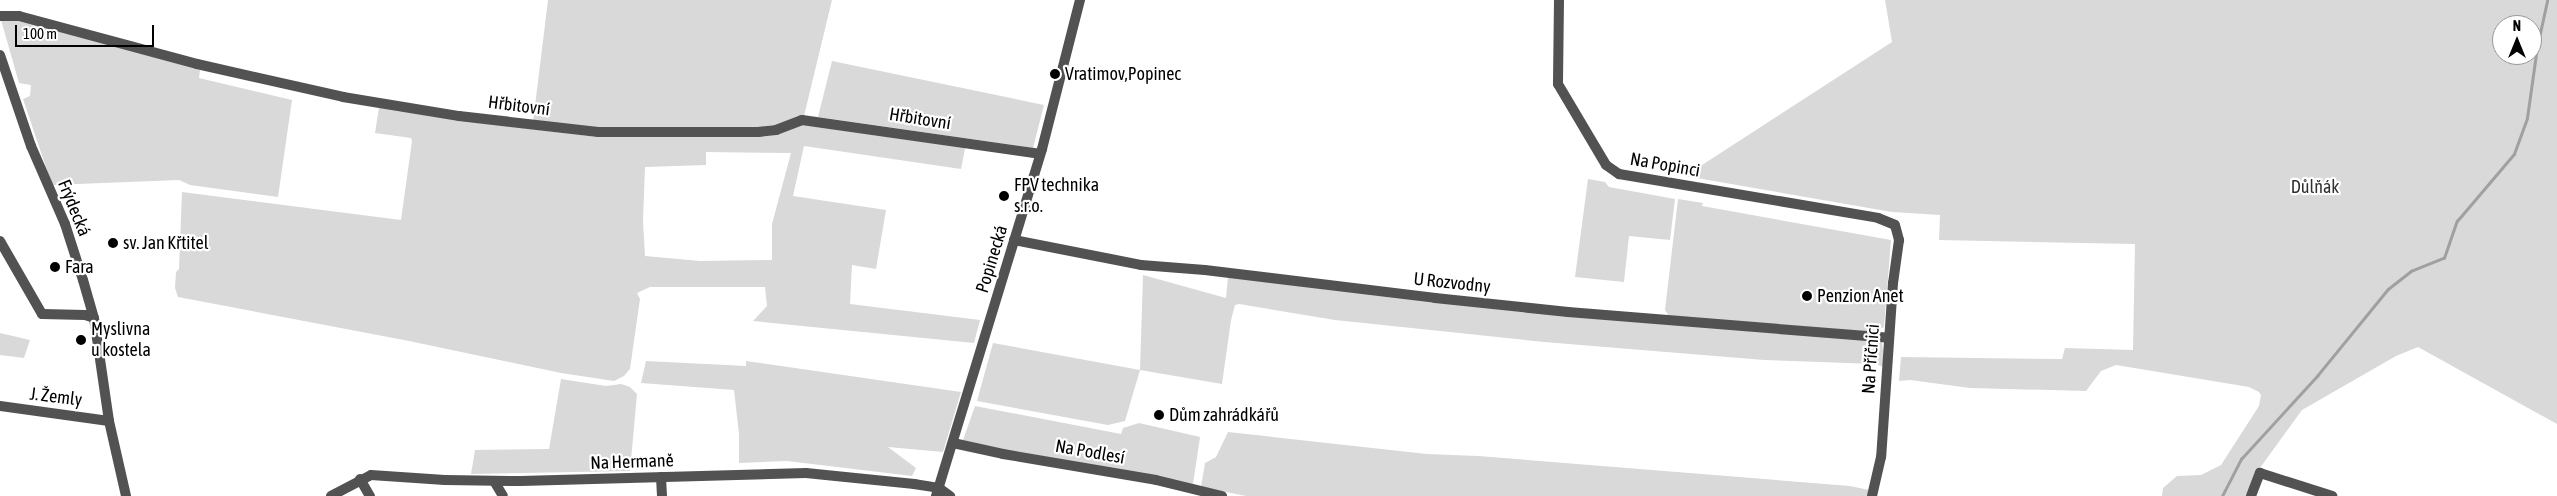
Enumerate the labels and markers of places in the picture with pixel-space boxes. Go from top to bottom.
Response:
place label: Vratimov,Popinec [1065,63,1181,85]
marker: Vratimov,Popinec [1049,68,1061,80]
place label: FPV technika s.r.o. [1014,175,1099,218]
marker: FPV technika s.r.o. [998,190,1010,202]
place label: sv. Jan Křtitel [123,232,208,254]
marker: sv. Jan Křtitel [107,237,119,249]
place label: Fara [65,256,94,278]
marker: Fara [49,261,61,273]
place label: Penzion Anet [1817,285,1904,307]
marker: Penzion Anet [1801,290,1813,302]
place label: Myslivna u kostela [91,319,151,362]
marker: Myslivna u kostela [75,334,87,346]
place label: Dům zahrádkářů [1169,404,1279,426]
marker: Dům zahrádkářů [1153,409,1165,421]

